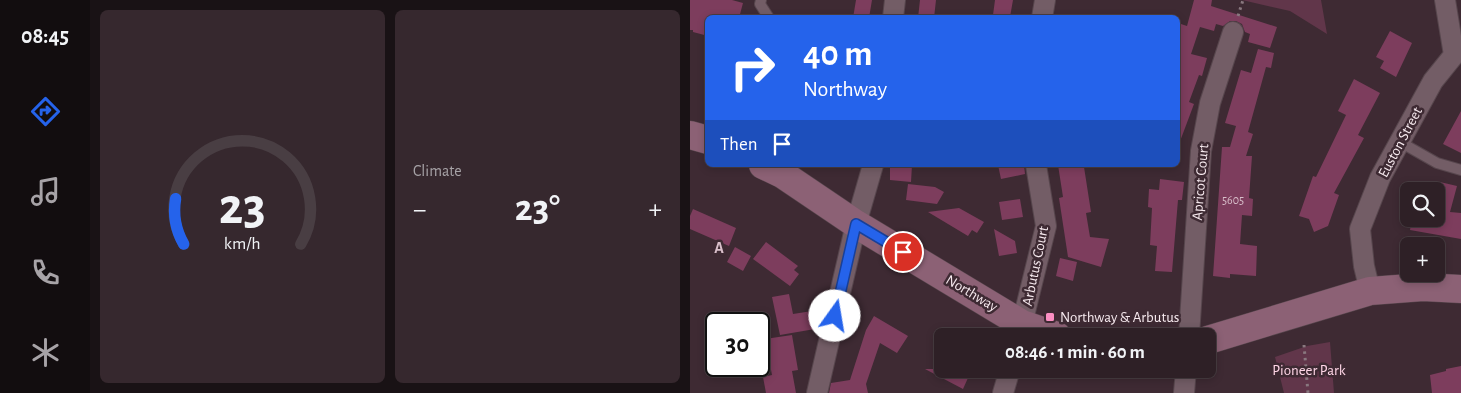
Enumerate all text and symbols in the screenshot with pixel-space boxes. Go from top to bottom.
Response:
text: 08:45 [21,25,69,47]
icon: right [720,35,785,100]
text: 40 m [803,37,872,72]
text: Northway [803,78,887,100]
icon: directions [28,94,63,129]
street label: Euston Street [1376,104,1425,180]
icon: arrive [768,130,796,158]
text: Then [720,135,758,154]
street label: Apricot Court [1190,143,1211,221]
text: Climate [413,163,462,179]
icon: music [28,174,63,209]
text: 23 [219,181,266,233]
map controls [1400,182,1445,282]
button: search [1400,182,1445,227]
text: 23° [515,190,560,228]
house number: 5605 [1222,194,1244,206]
text: − [413,196,426,224]
text: + [649,196,662,224]
street label: Arbutus Court [1020,225,1051,307]
pin [882,231,924,273]
text: km/h [224,235,261,253]
button: + [1400,237,1445,282]
icon: arrive [889,238,917,266]
district label: A [714,240,724,256]
icon: phone [28,255,63,290]
street label: Northway [943,272,1001,315]
position arrow [808,289,860,341]
place label: Northway & Arbutus [1060,310,1179,325]
marker: Northway & Arbutus [1044,311,1056,323]
speed limit sign: 30 [705,312,770,377]
icon: climate [28,335,63,370]
text: 08:46 · 1 min · 60 m [1005,343,1145,362]
park label: Pioneer Park [1272,363,1346,378]

